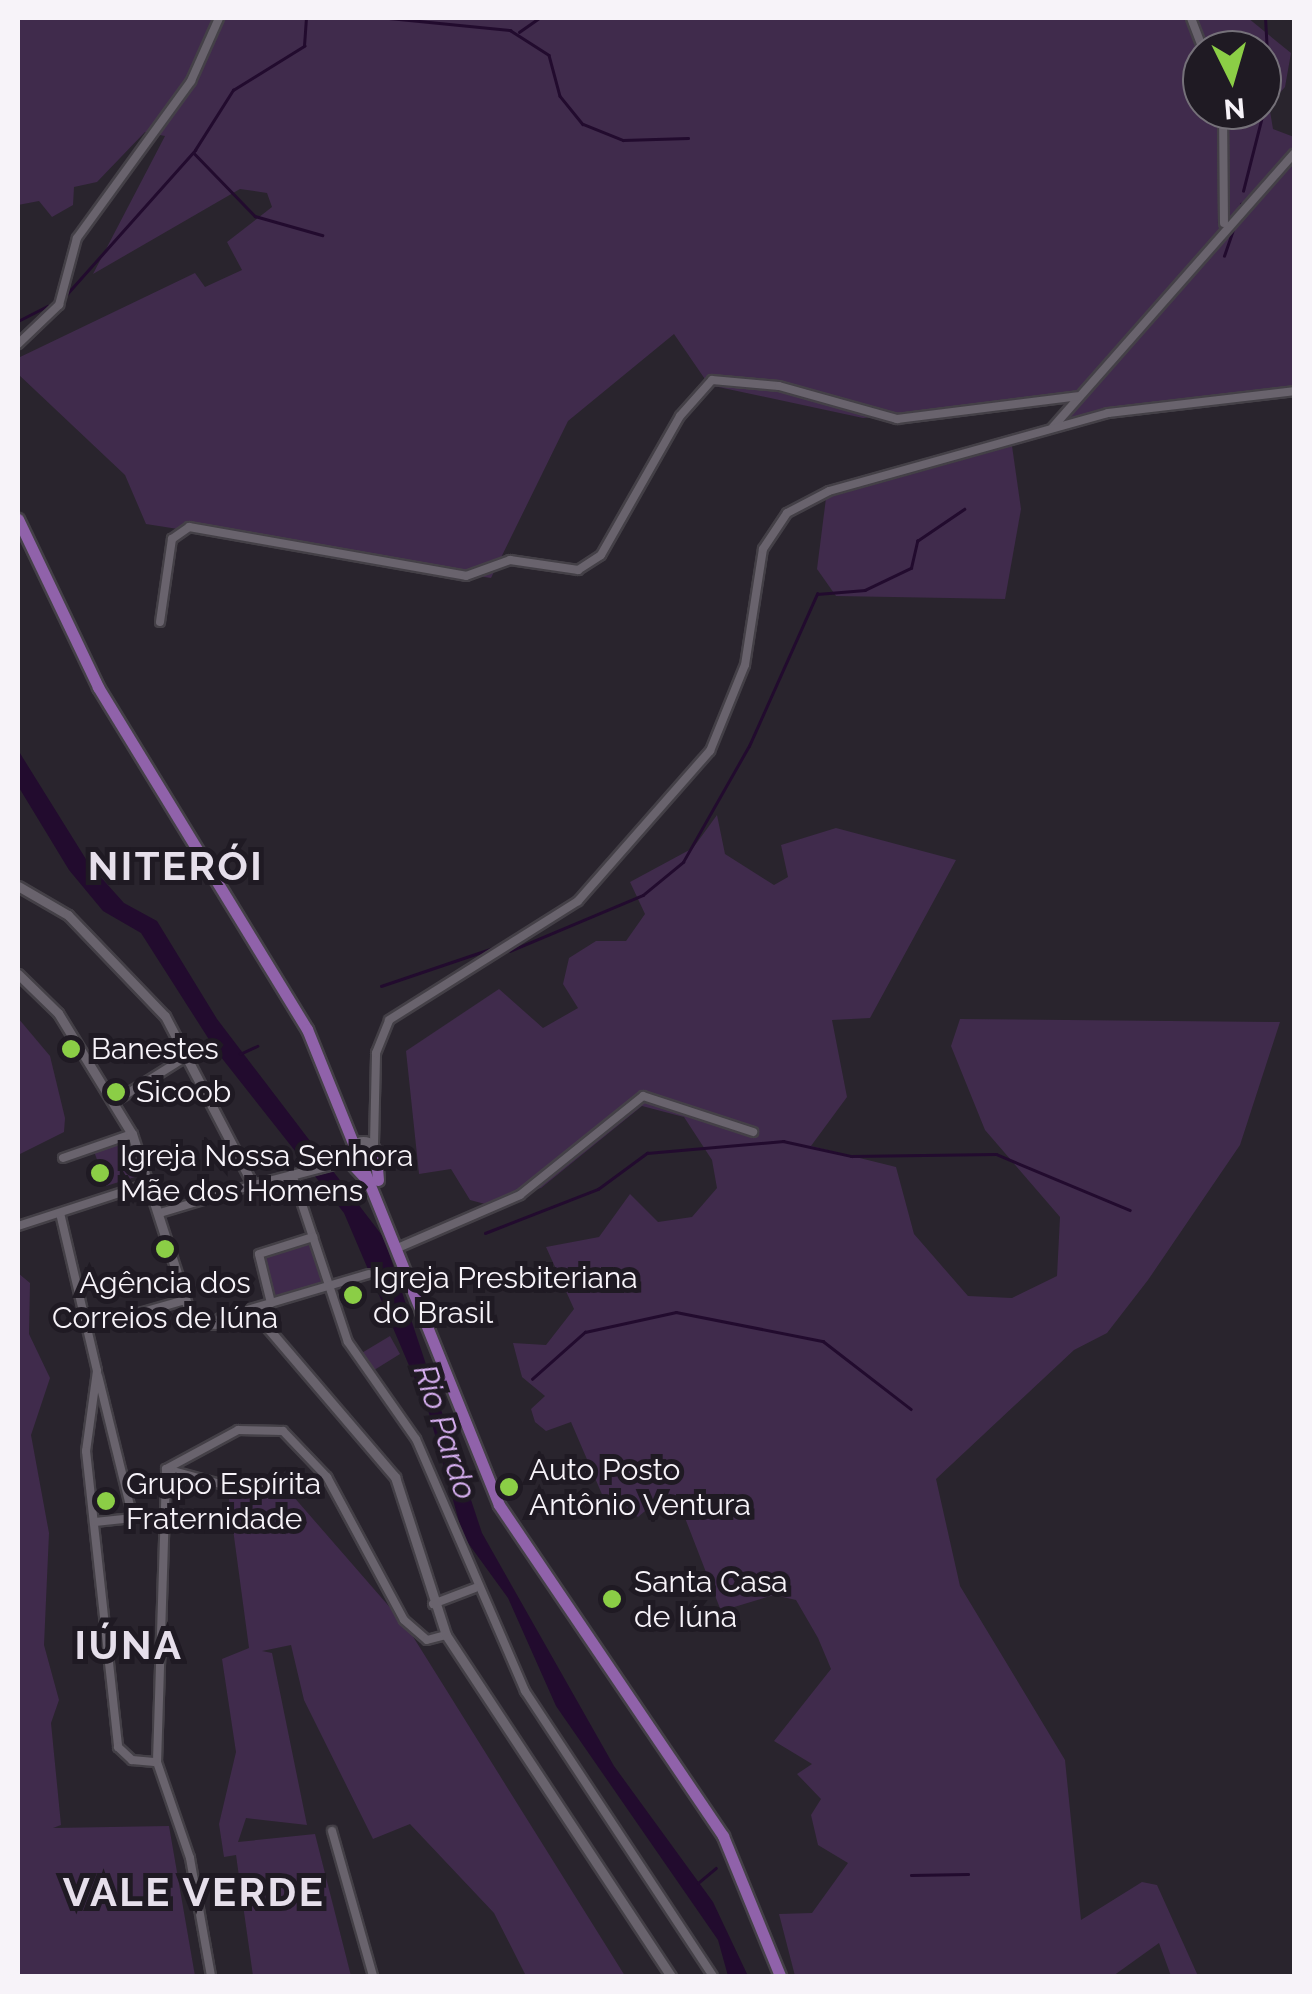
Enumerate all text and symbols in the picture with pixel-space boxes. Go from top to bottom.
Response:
north arrow [1182,30,1282,130]
text: N [1222,91,1247,126]
district label: NITERÓI [88,842,264,890]
place label: Banestes [91,1031,219,1067]
marker: Banestes [60,1038,82,1060]
place label: Sicoob [136,1074,231,1110]
marker: Sicoob [105,1081,127,1103]
place label: Igreja Nossa Senhora Mãe dos Homens [120,1138,413,1208]
marker: Igreja Nossa Senhora Mãe dos Homens [89,1162,111,1184]
marker: Agência dos Correios de Iúna [154,1238,176,1260]
place label: Igreja Presbiteriana do Brasil [373,1260,638,1330]
place label: Agência dos Correios de Iúna [52,1265,278,1336]
marker: Igreja Presbiteriana do Brasil [342,1284,364,1306]
water label: Rio Pardo [405,1360,485,1504]
place label: Auto Posto Antônio Ventura [529,1452,752,1522]
place label: Grupo Espírita Fraternidade [126,1466,321,1536]
marker: Auto Posto Antônio Ventura [498,1476,520,1498]
marker: Grupo Espírita Fraternidade [95,1490,117,1512]
place label: Santa Casa de Iúna [634,1564,788,1634]
marker: Santa Casa de Iúna [599,1586,625,1612]
district label: IÚNA [75,1621,183,1669]
district label: VALE VERDE [62,1868,326,1916]

